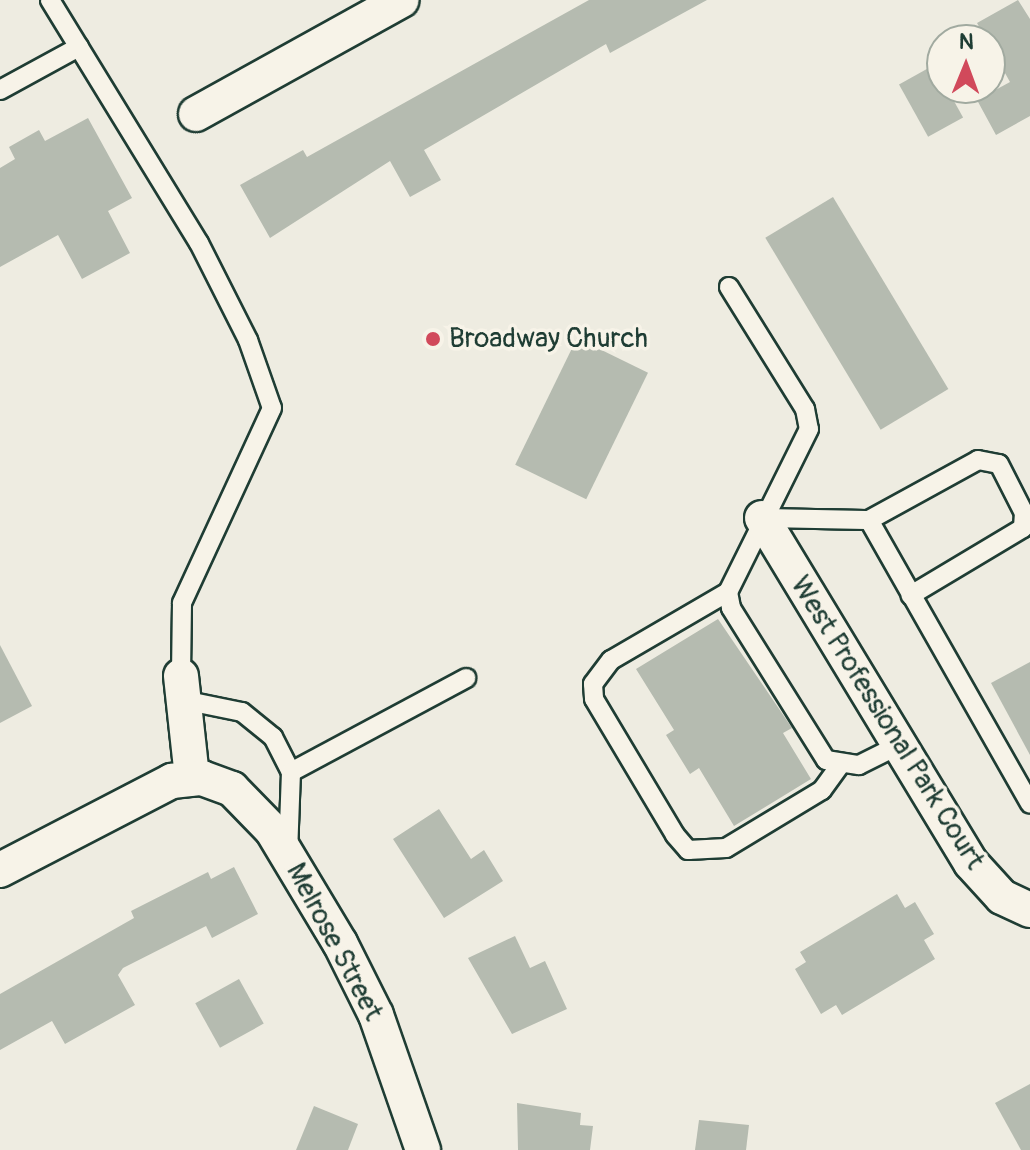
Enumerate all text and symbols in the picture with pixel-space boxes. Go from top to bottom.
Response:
north arrow [926,24,1006,104]
text: N [959,28,974,56]
place label: Broadway Church [449,322,648,356]
marker: Broadway Church [424,330,442,348]
street label: West Professional Park Court [783,570,991,876]
street label: Melrose Street [278,858,390,1026]

